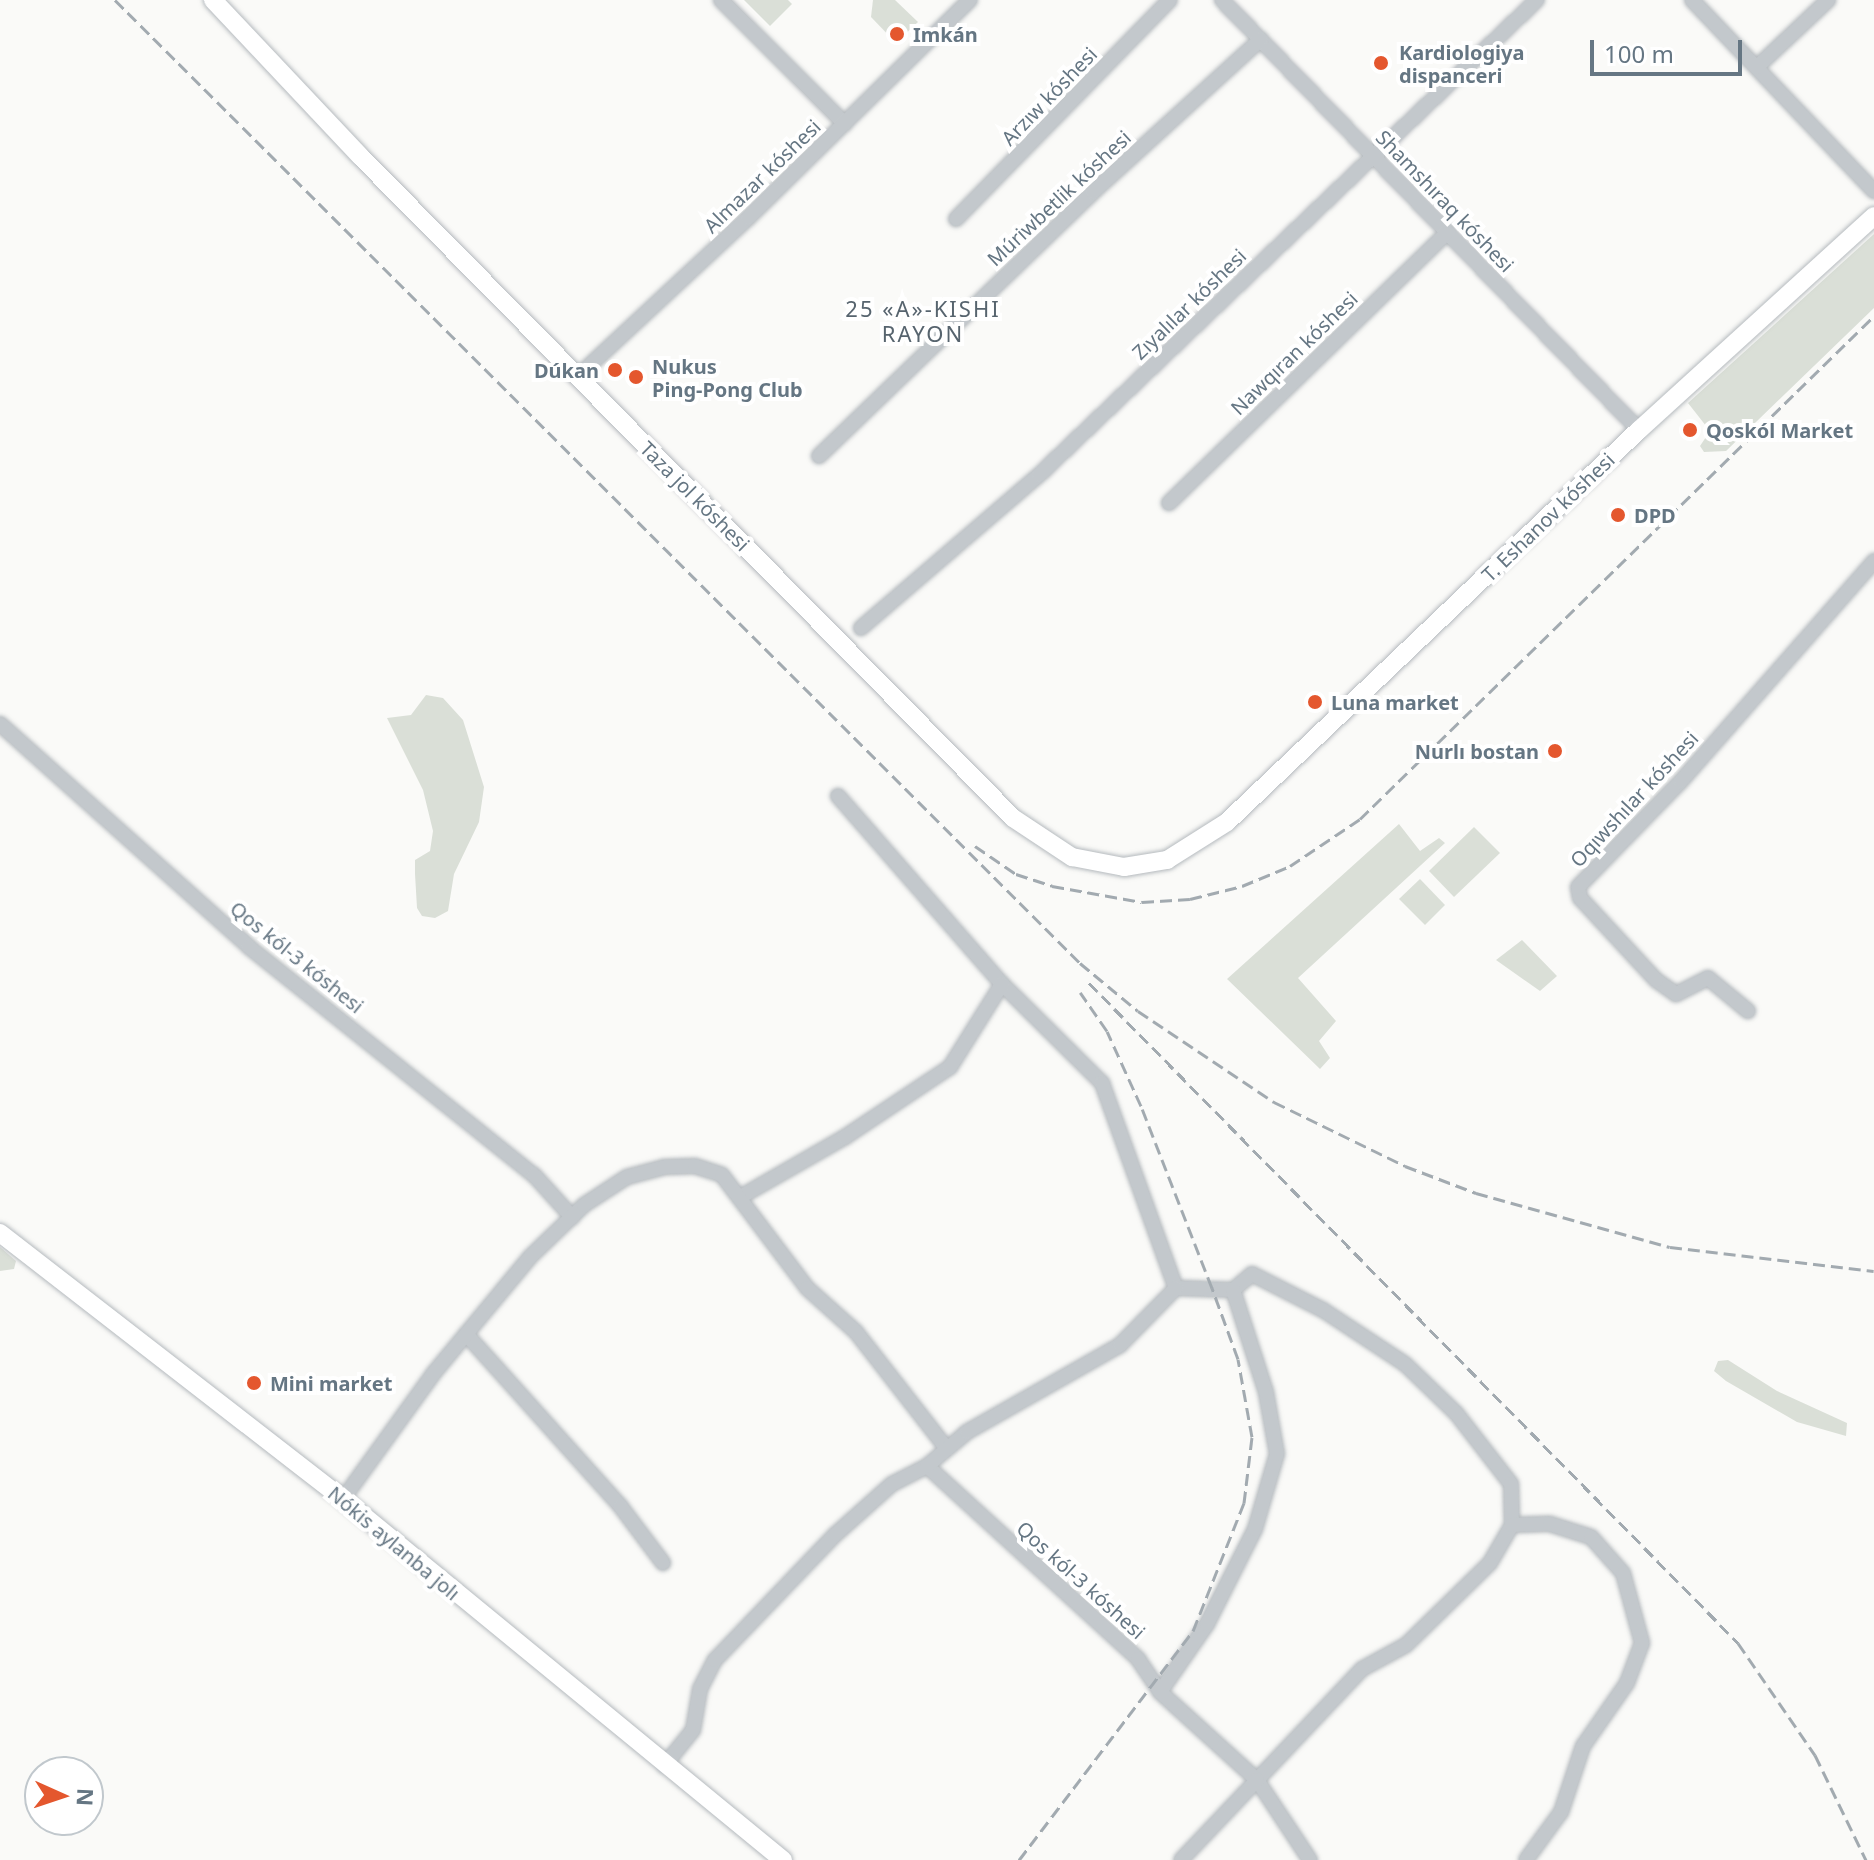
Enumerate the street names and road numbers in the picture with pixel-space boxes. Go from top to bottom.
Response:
street label: Arzıw kóshesi [996,42,1102,150]
street label: Almazar kóshesi [699,114,825,238]
street label: Múriwbetlik kóshesi [982,125,1136,271]
street label: Shamshıraq kóshesi [1371,125,1519,277]
street label: Zıyalılar kóshesi [1127,244,1251,364]
street label: Nawqıran kóshesi [1226,286,1362,420]
street label: Taza jol kóshesi [635,436,755,556]
street label: T. Eshanov kóshesi [1477,448,1619,586]
street label: Oqıwshılar kóshesi [1565,726,1703,872]
street label: Qos kól-3 kóshesi [226,896,368,1018]
street label: Nókis aylanba jolı [323,1481,465,1605]
street label: Qos kól-3 kóshesi [1012,1516,1150,1644]

